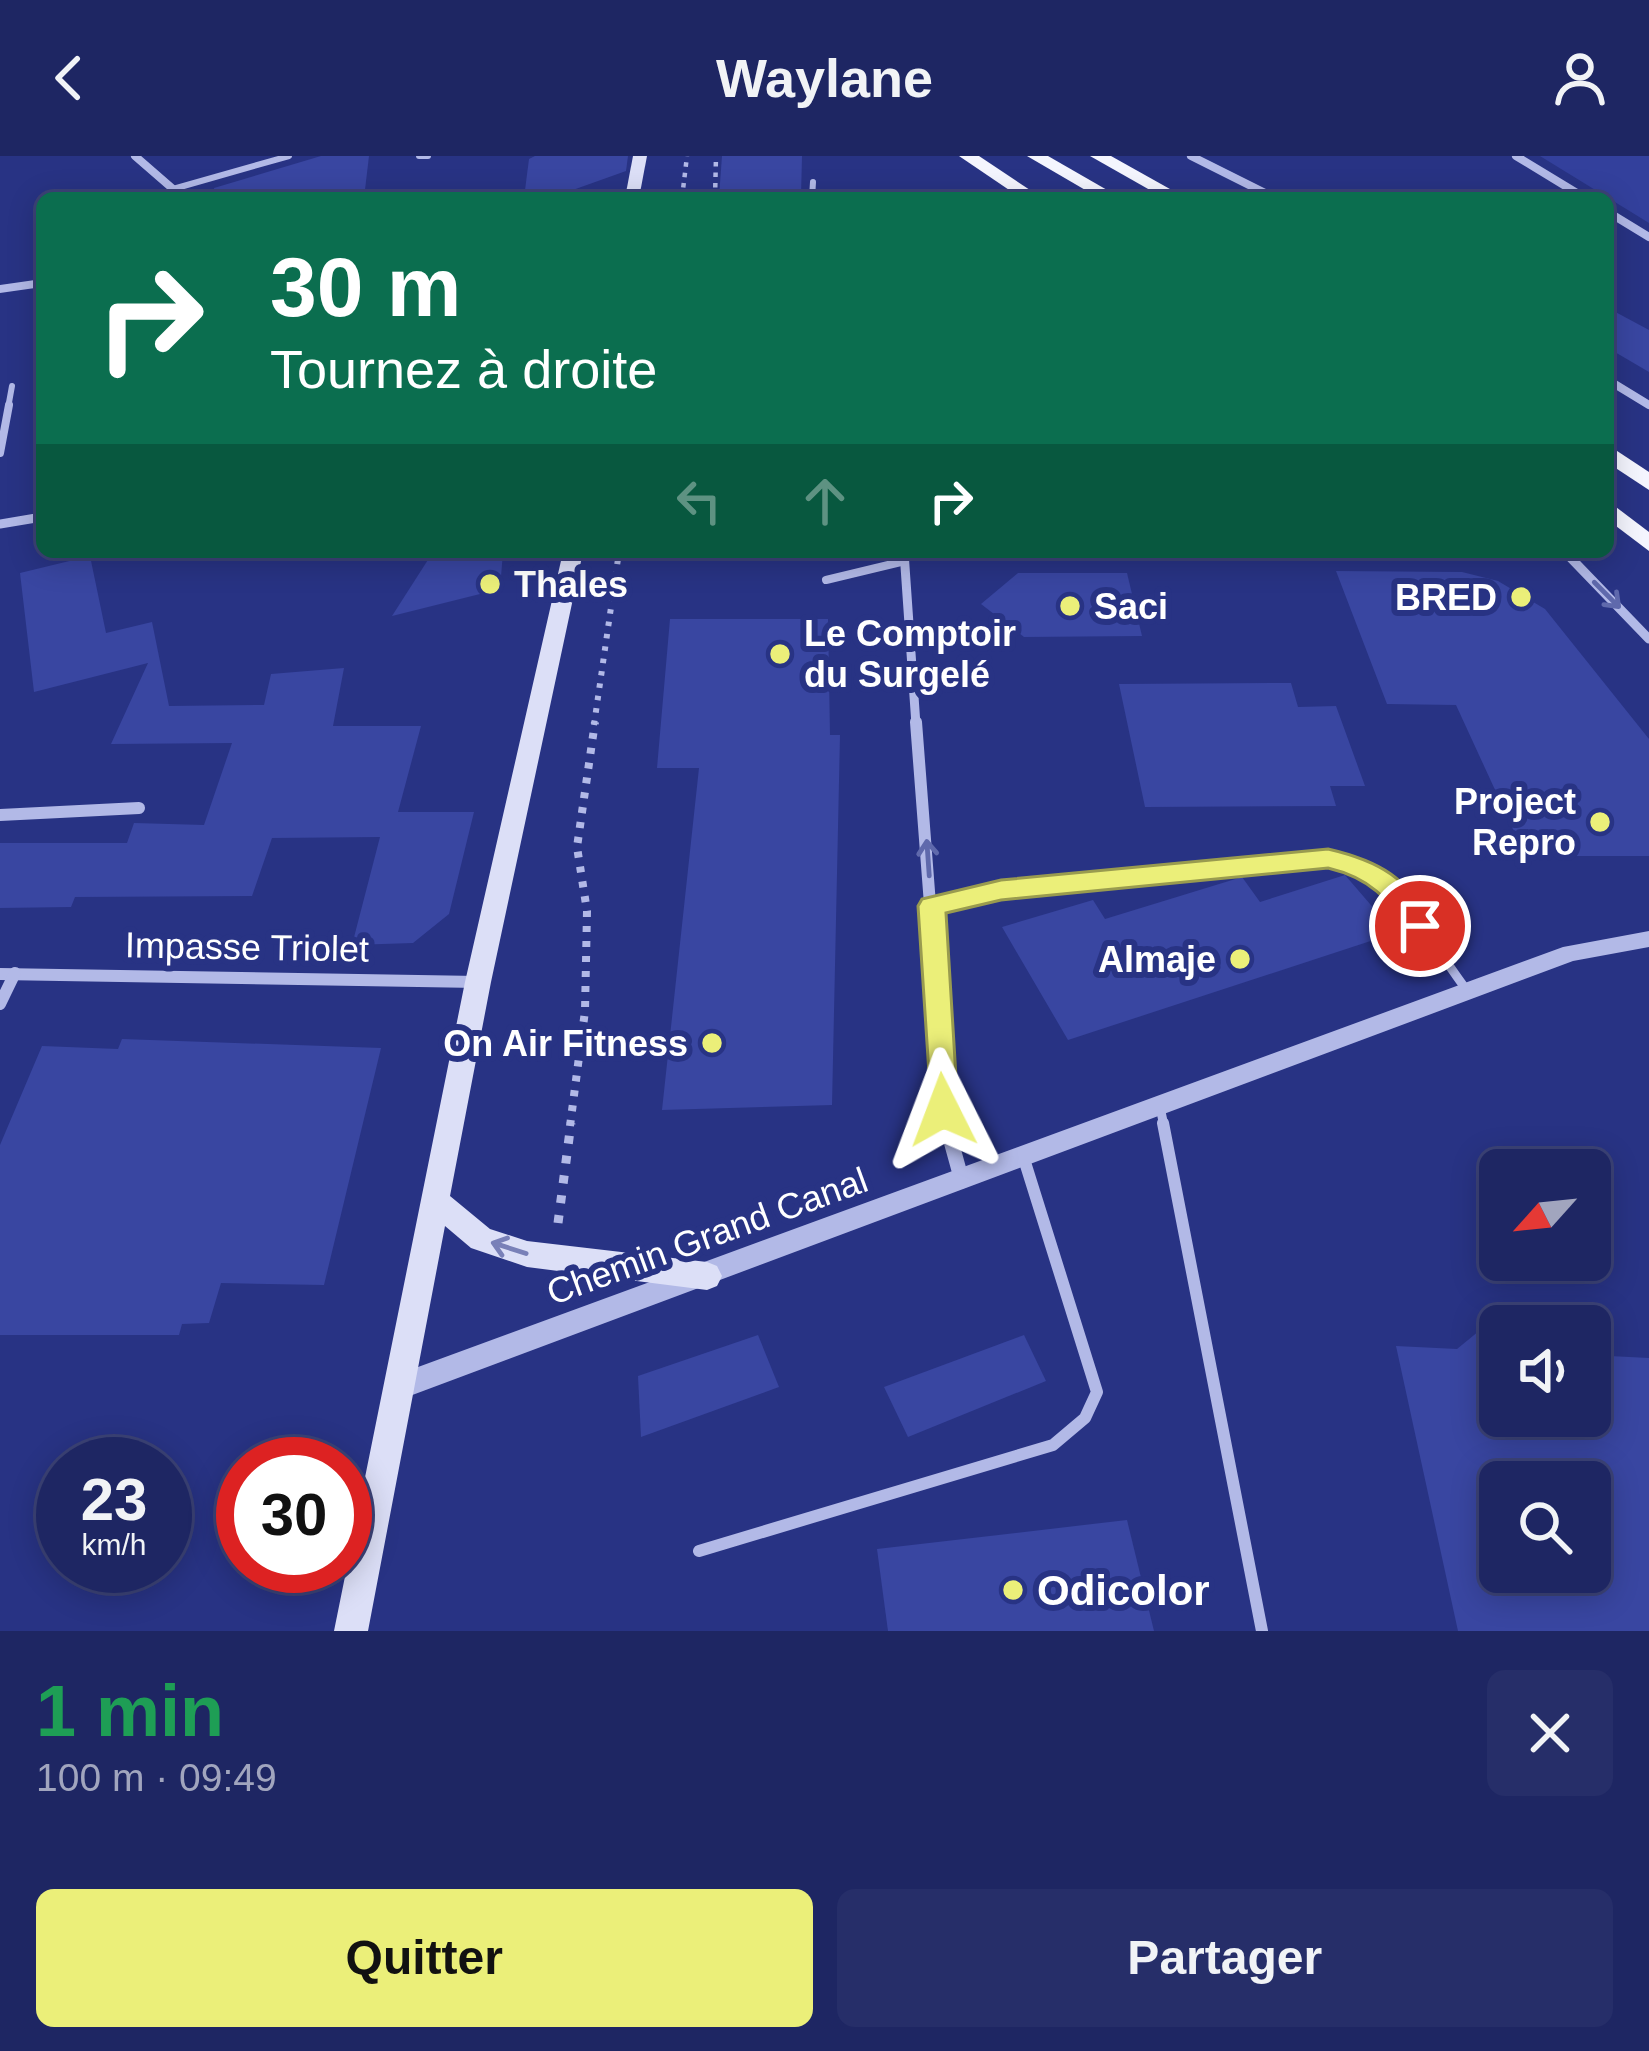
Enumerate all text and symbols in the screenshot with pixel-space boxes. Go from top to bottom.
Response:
icon: back [36,45,102,111]
icon: person [1547,45,1613,111]
text: Waylane [716,48,933,108]
icon: right [72,240,228,396]
text: 30 m [270,240,461,334]
text: Tournez à droite [270,339,657,399]
icon: left [666,468,732,534]
icon: ahead [792,468,858,534]
icon: right [918,468,984,534]
place label: Thales [514,564,628,605]
marker: Thales [477,571,503,597]
place label: BRED [1395,577,1497,618]
one-way arrow [1593,580,1621,609]
marker: BRED [1508,584,1534,610]
place label: Saci [1094,586,1168,627]
marker: Saci [1057,593,1083,619]
place label: Le Comptoir du Surgelé [804,613,1016,695]
marker: Le Comptoir du Surgelé [767,641,793,667]
place label: Project Repro [1454,781,1576,863]
marker: Project Repro [1587,809,1613,835]
one-way arrow [916,839,939,878]
pin [1369,875,1471,977]
icon: arrive [1387,893,1453,959]
street label: Impasse Triolet [125,924,369,970]
place label: Almaje [1098,939,1216,980]
marker: Almaje [1227,946,1253,972]
place label: On Air Fitness [443,1023,688,1064]
marker: On Air Fitness [699,1030,725,1056]
position arrow [880,1047,1006,1173]
north arrow [1479,1149,1611,1281]
map controls [1479,1149,1611,1593]
street label: Chemin Grand Canal [541,1159,873,1313]
one-way arrow [491,1235,529,1257]
button: sound [1479,1305,1611,1437]
speed limit sign: 30 [216,1437,372,1593]
button: search [1479,1461,1611,1593]
text: 23 [81,1466,147,1533]
text: km/h [81,1528,147,1561]
place label: Odicolor [1037,1567,1210,1614]
marker: Odicolor [1000,1577,1026,1603]
button: close [1487,1670,1613,1796]
text: 1 min [36,1671,224,1751]
text: 100 m · 09:49 [36,1756,277,1799]
button: Quitter [36,1889,813,2027]
button: Partager [837,1889,1613,2027]

